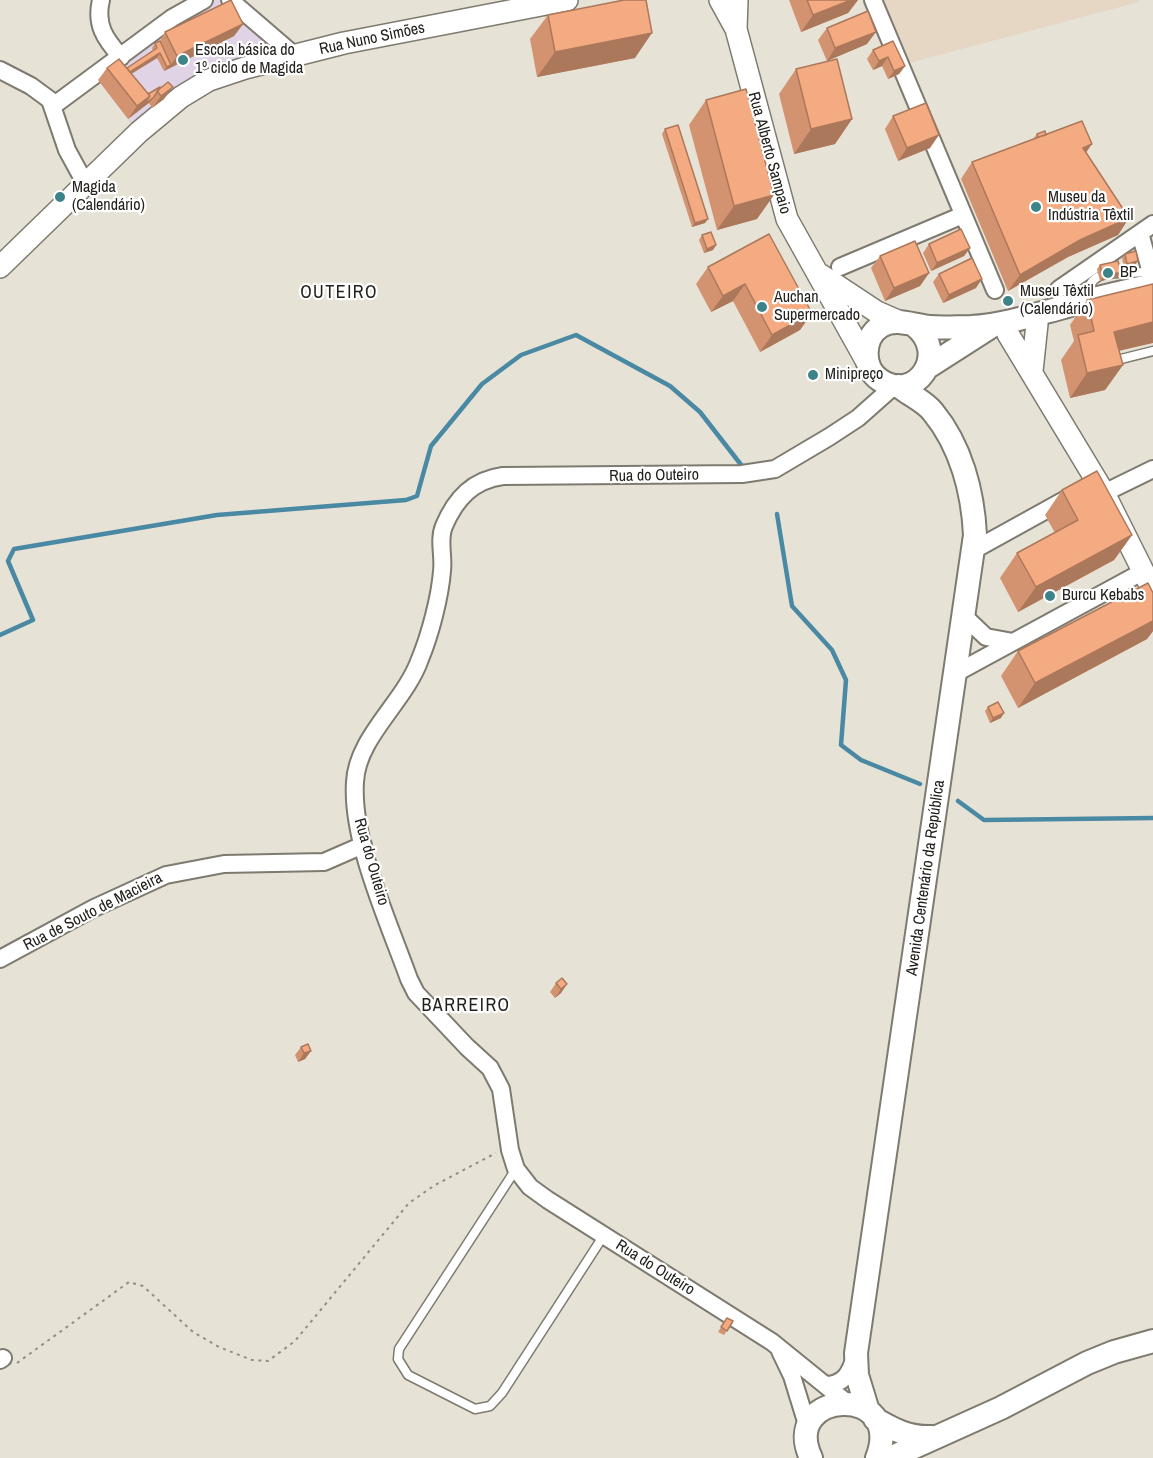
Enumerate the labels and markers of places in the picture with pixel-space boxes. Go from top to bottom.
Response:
place label: Escola básica do 1º ciclo de Magida [195,41,303,79]
marker: Escola básica do 1º ciclo de Magida [176,53,190,67]
place label: Magida (Calendário) [72,178,145,216]
place label: Museu da Indústria Têxtil [1048,188,1133,226]
marker: Magida (Calendário) [53,190,67,204]
marker: Museu da Indústria Têxtil [1029,200,1043,214]
place label: BP [1120,263,1138,283]
marker: BP [1101,266,1115,280]
place label: Museu Têxtil (Calendário) [1020,282,1094,320]
place label: Auchan Supermercado [774,288,860,326]
marker: Museu Têxtil (Calendário) [1001,294,1015,308]
marker: Auchan Supermercado [755,300,769,314]
place label: Minipreço [825,365,883,385]
marker: Minipreço [806,368,820,382]
place label: Burcu Kebabs [1062,586,1144,606]
marker: Burcu Kebabs [1043,589,1057,603]

